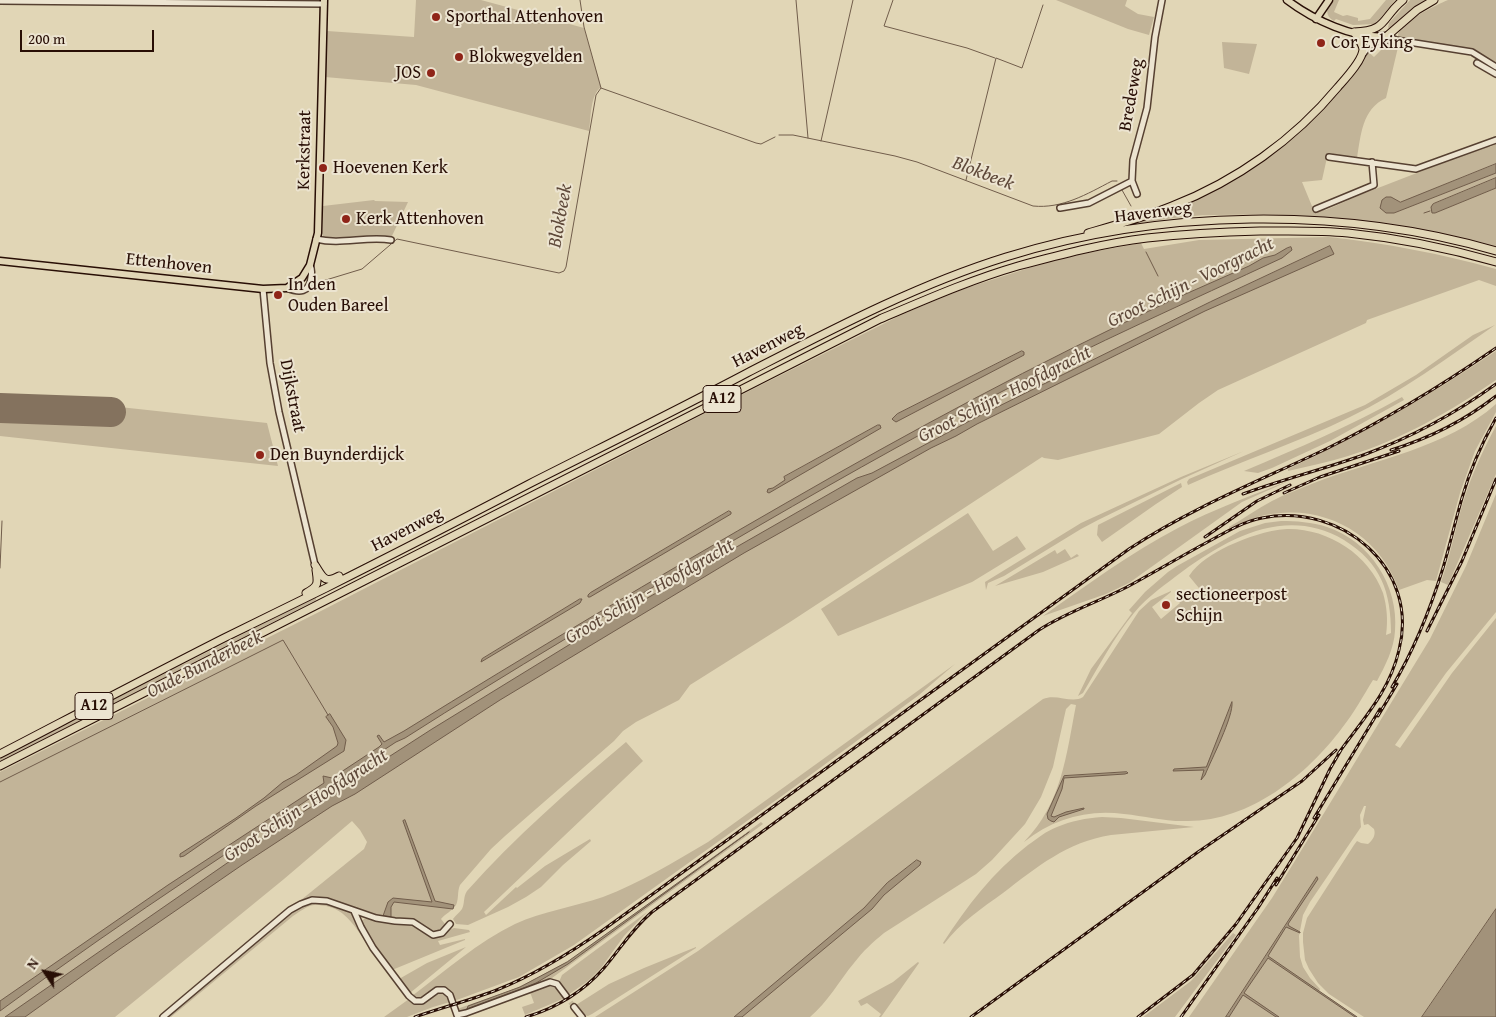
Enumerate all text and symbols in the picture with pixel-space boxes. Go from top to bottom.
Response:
place label: Sporthal Attenhoven [446,6,603,28]
marker: Sporthal Attenhoven [430,11,442,23]
scale bar [22,20,156,52]
text: 200 m [28,28,65,49]
place label: Cor Eyking [1331,32,1413,54]
marker: Cor Eyking [1315,37,1327,49]
place label: Blokwegvelden [469,46,583,68]
marker: Blokwegvelden [453,51,465,63]
street label: Bredeweg [1115,57,1149,133]
place label: JOS [396,62,421,84]
marker: JOS [425,67,437,79]
street label: Kerkstraat [294,110,316,190]
water label: Blokbeek [949,152,1017,196]
place label: Hoevenen Kerk [333,157,448,179]
marker: Hoevenen Kerk [317,162,329,174]
water label: Blokbeek [544,182,578,250]
street label: Havenweg [1113,198,1193,228]
place label: Kerk Attenhoven [356,208,484,230]
marker: Kerk Attenhoven [340,213,352,225]
water label: Groot Schijn - Voorgracht [1104,233,1278,333]
street label: Ettenhoven [125,249,213,279]
place label: In den Ouden Bareel [288,274,389,316]
marker: In den Ouden Bareel [272,289,284,301]
street label: Havenweg [729,319,807,373]
water label: Groot Schijn - Hoofdgracht [915,341,1095,449]
street label: Dijkstraat [274,358,310,434]
road number: A12 [703,386,741,412]
place label: Den Buynderdijck [270,444,404,466]
marker: Den Buynderdijck [254,449,266,461]
street label: Havenweg [368,503,446,557]
water label: Groot Schijn - Hoofdgracht [562,534,738,650]
place label: sectioneerpost Schijn [1176,584,1287,626]
marker: sectioneerpost Schijn [1160,599,1172,611]
water label: Oude Bunderbeek [143,626,267,704]
road number: A12 [75,692,113,719]
water label: Groot Schijn - Hoofdgracht [220,744,392,868]
north arrow [20,947,70,997]
text: N [22,954,43,973]

